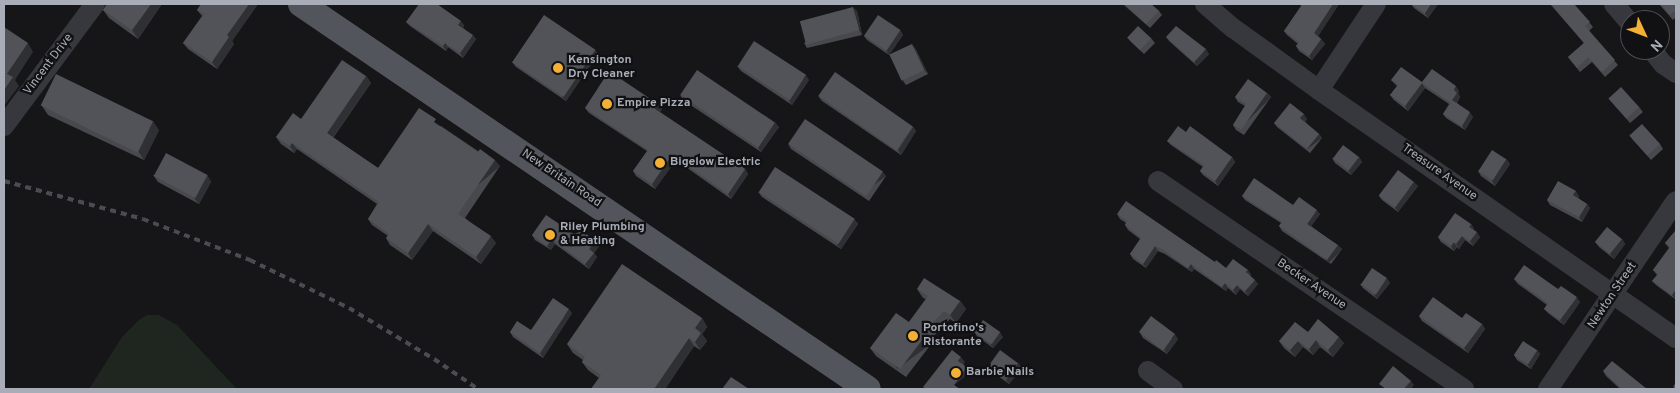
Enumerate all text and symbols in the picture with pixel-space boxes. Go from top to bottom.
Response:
north arrow [1620,10,1670,60]
street label: Vincent Drive [21,32,77,98]
text: N [1646,35,1665,54]
place label: Kensington Dry Cleaner [568,54,635,82]
marker: Kensington Dry Cleaner [552,62,564,74]
place label: Empire Pizza [617,97,690,111]
marker: Empire Pizza [601,98,613,110]
street label: Treasure Avenue [1398,142,1480,204]
street label: New Britain Road [518,147,604,211]
place label: Bigelow Electric [670,156,761,170]
marker: Bigelow Electric [654,157,666,169]
place label: Riley Plumbing & Heating [560,221,645,249]
marker: Riley Plumbing & Heating [544,229,556,241]
street label: Becker Avenue [1273,256,1349,314]
street label: Newton Street [1585,260,1641,332]
place label: Portofino's Ristorante [923,322,984,350]
marker: Portofino's Ristorante [907,330,919,342]
place label: Barbie Nails [966,366,1034,380]
marker: Barbie Nails [950,367,962,379]

